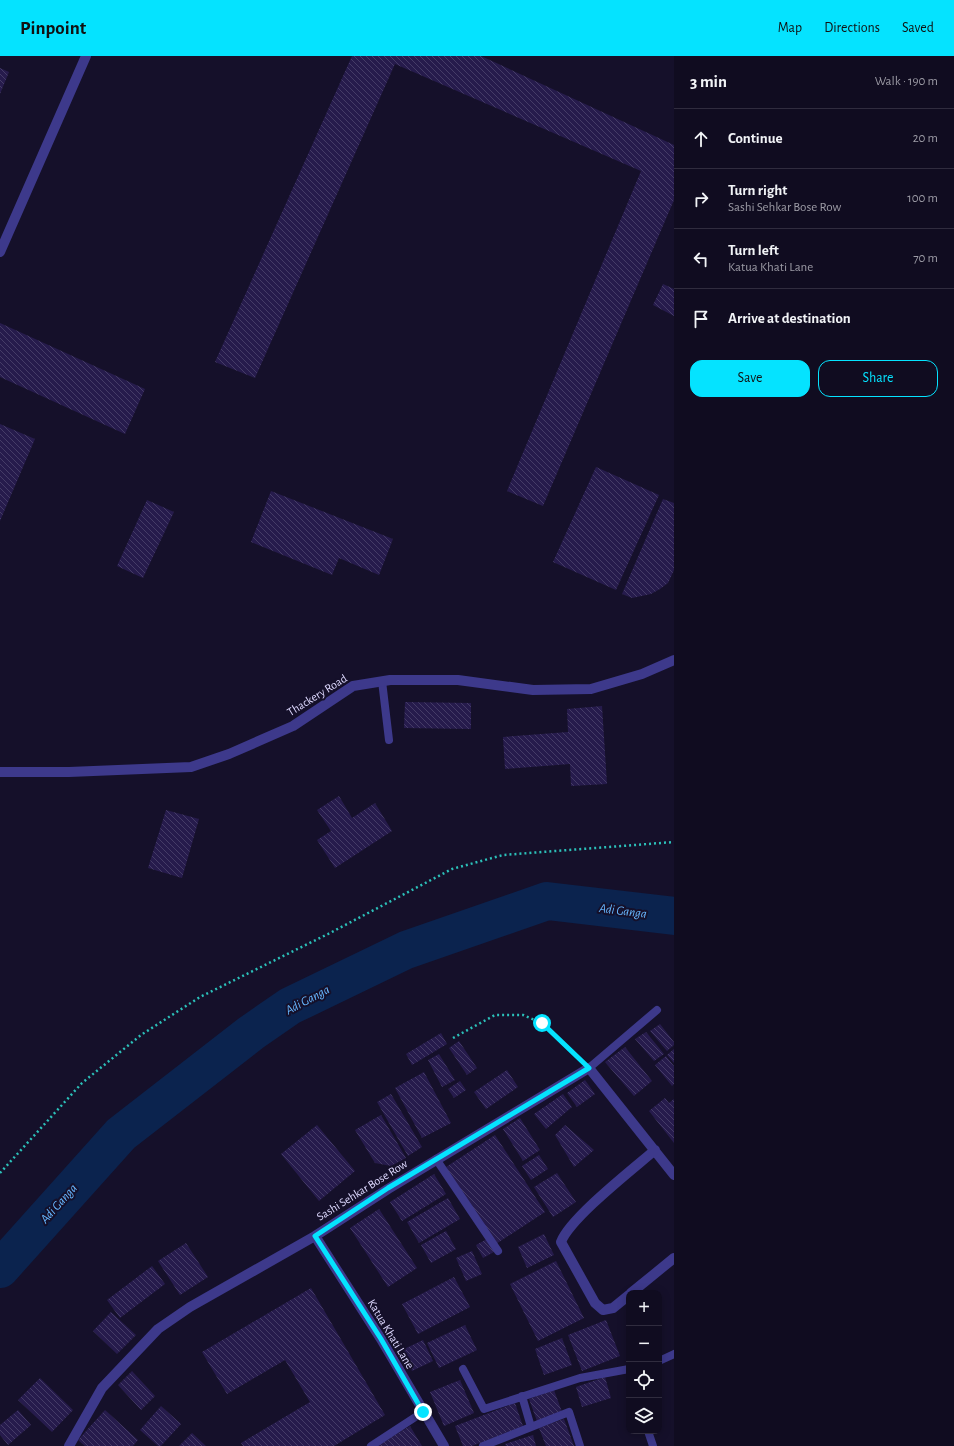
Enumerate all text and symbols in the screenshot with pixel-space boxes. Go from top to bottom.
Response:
text: Pinpoint [20,19,86,38]
text: Map [778,21,802,35]
text: Directions [824,21,880,35]
text: Saved [902,21,934,35]
text: 3 min [690,73,727,90]
text: Walk · 190 m [875,75,938,88]
icon: ahead [690,128,712,150]
text: Continue [728,131,783,146]
text: 20 m [913,132,938,145]
text: Turn right [728,183,787,198]
icon: right [690,188,712,210]
text: 100 m [907,192,938,205]
text: Sashi Sehkar Bose Row [728,201,841,214]
text: Turn left [728,243,779,258]
icon: left [690,248,712,270]
text: 70 m [913,252,938,265]
text: Katua Khati Lane [728,261,813,274]
icon: arrive [690,308,712,330]
text: Arrive at destination [728,311,851,326]
button: Save [690,360,810,397]
button: Share [818,360,938,397]
street label: Thackery Road [285,672,350,719]
water label: Adi Ganga [597,902,648,921]
water label: Adi Ganga [283,983,332,1018]
route start [533,1014,551,1032]
street label: Sashi Sehkar Bose Row [315,1157,409,1223]
water label: Adi Ganga [38,1182,80,1227]
map controls [626,1290,662,1434]
button: + [626,1290,662,1326]
street label: Katua Khati Lane [366,1297,416,1371]
button: − [626,1326,662,1362]
button: locate [626,1362,662,1398]
button: layers [626,1398,662,1434]
route end [414,1403,432,1421]

